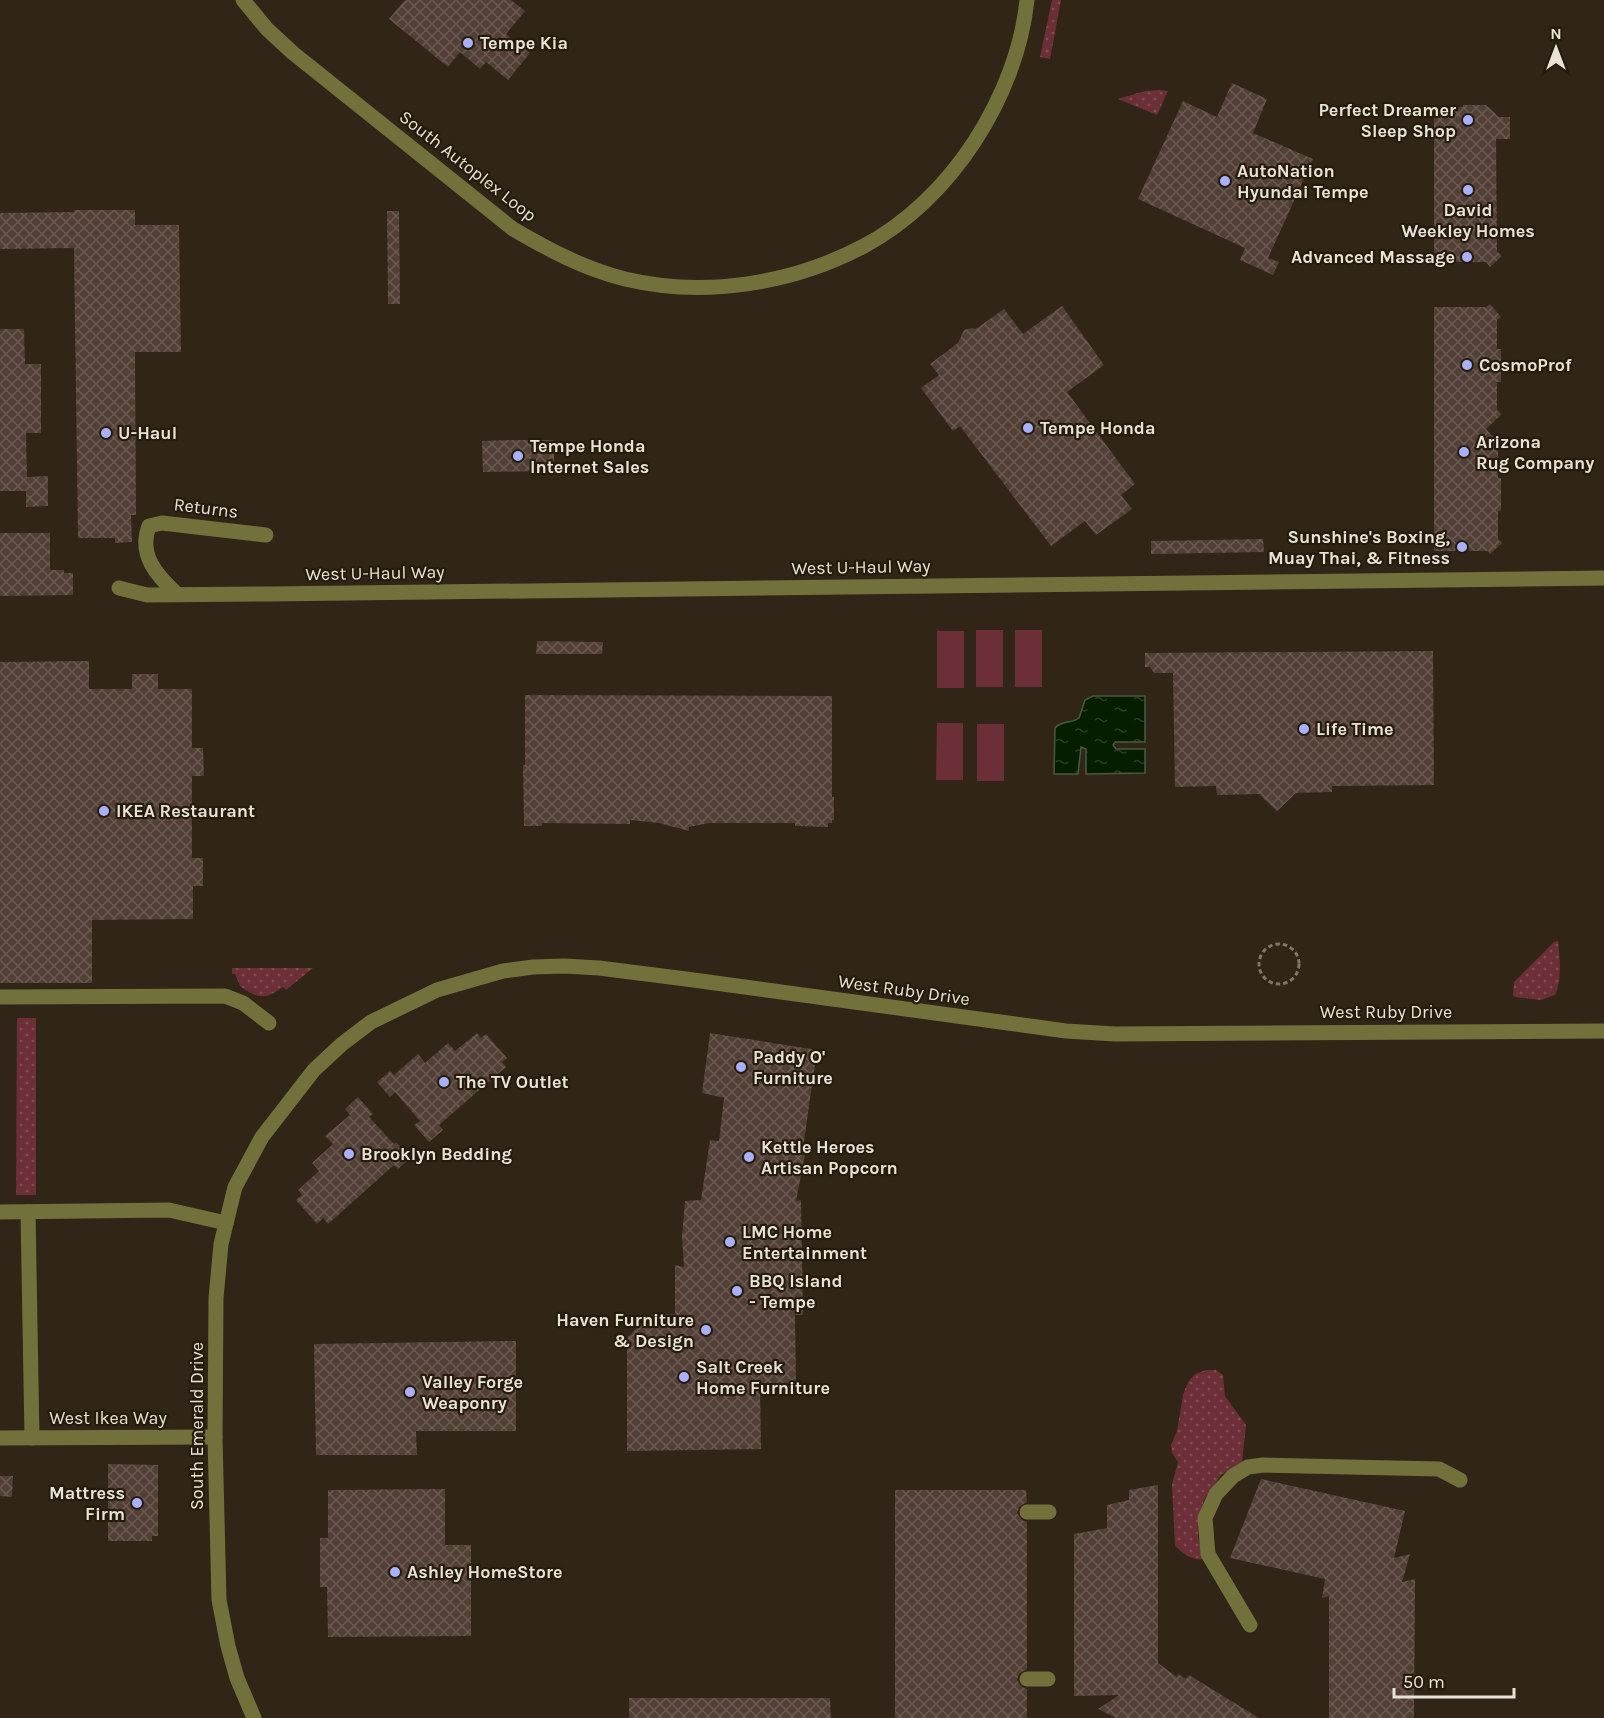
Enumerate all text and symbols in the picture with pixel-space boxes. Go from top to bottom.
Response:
north arrow [1526,18,1586,78]
text: N [1550,24,1562,43]
place label: Tempe Kia [480,32,568,54]
marker: Tempe Kia [461,36,475,50]
place label: Perfect Dreamer Sleep Shop [1318,99,1456,142]
street label: South Autoplex Loop [395,106,541,226]
marker: Perfect Dreamer Sleep Shop [1461,113,1475,127]
place label: AutoNation Hyundai Tempe [1237,160,1369,203]
marker: AutoNation Hyundai Tempe [1218,174,1232,188]
marker: David Weekley Homes [1461,183,1475,197]
place label: David Weekley Homes [1401,199,1535,242]
place label: Advanced Massage [1291,246,1455,268]
marker: Advanced Massage [1460,250,1474,264]
place label: CosmoProf [1479,354,1572,376]
marker: CosmoProf [1460,358,1474,372]
place label: Tempe Honda [1040,417,1155,439]
marker: Tempe Honda [1021,421,1035,435]
place label: U-Haul [118,422,177,444]
marker: U-Haul [99,426,113,440]
place label: Arizona Rug Company [1476,431,1594,474]
place label: Tempe Honda Internet Sales [530,435,649,478]
marker: Arizona Rug Company [1457,445,1471,459]
marker: Tempe Honda Internet Sales [511,449,525,463]
street label: Returns [173,493,239,523]
place label: Sunshine's Boxing, Muay Thai, & Fitness [1268,526,1450,569]
marker: Sunshine's Boxing, Muay Thai, & Fitness [1455,540,1469,554]
street label: West U-Haul Way [791,555,931,579]
street label: West U-Haul Way [305,561,445,585]
place label: Life Time [1316,718,1394,740]
marker: Life Time [1297,722,1311,736]
place label: IKEA Restaurant [116,800,255,822]
marker: IKEA Restaurant [97,804,111,818]
street label: West Ruby Drive [837,970,971,1010]
street label: West Ruby Drive [1320,1001,1452,1023]
place label: Paddy O' Furniture [753,1046,833,1089]
marker: Paddy O' Furniture [734,1060,748,1074]
place label: The TV Outlet [456,1071,569,1093]
marker: The TV Outlet [437,1075,451,1089]
place label: Kettle Heroes Artisan Popcorn [761,1136,898,1179]
place label: Brooklyn Bedding [361,1143,512,1165]
marker: Brooklyn Bedding [342,1147,356,1161]
marker: Kettle Heroes Artisan Popcorn [742,1150,756,1164]
place label: LMC Home Entertainment [742,1221,867,1264]
marker: LMC Home Entertainment [723,1235,737,1249]
place label: BBQ Island - Tempe [749,1270,842,1313]
marker: BBQ Island - Tempe [730,1284,744,1298]
place label: Haven Furniture & Design [556,1309,694,1352]
marker: Haven Furniture & Design [699,1323,713,1337]
street label: South Emerald Drive [186,1342,208,1510]
place label: Salt Creek Home Furniture [696,1356,830,1399]
marker: Salt Creek Home Furniture [677,1370,691,1384]
place label: Valley Forge Weaponry [422,1371,523,1414]
marker: Valley Forge Weaponry [403,1385,417,1399]
street label: West Ikea Way [49,1407,167,1429]
place label: Mattress Firm [49,1482,125,1525]
marker: Mattress Firm [130,1496,144,1510]
place label: Ashley HomeStore [407,1561,563,1583]
marker: Ashley HomeStore [388,1565,402,1579]
scale bar [1394,1661,1514,1699]
text: 50 m [1403,1671,1445,1693]

